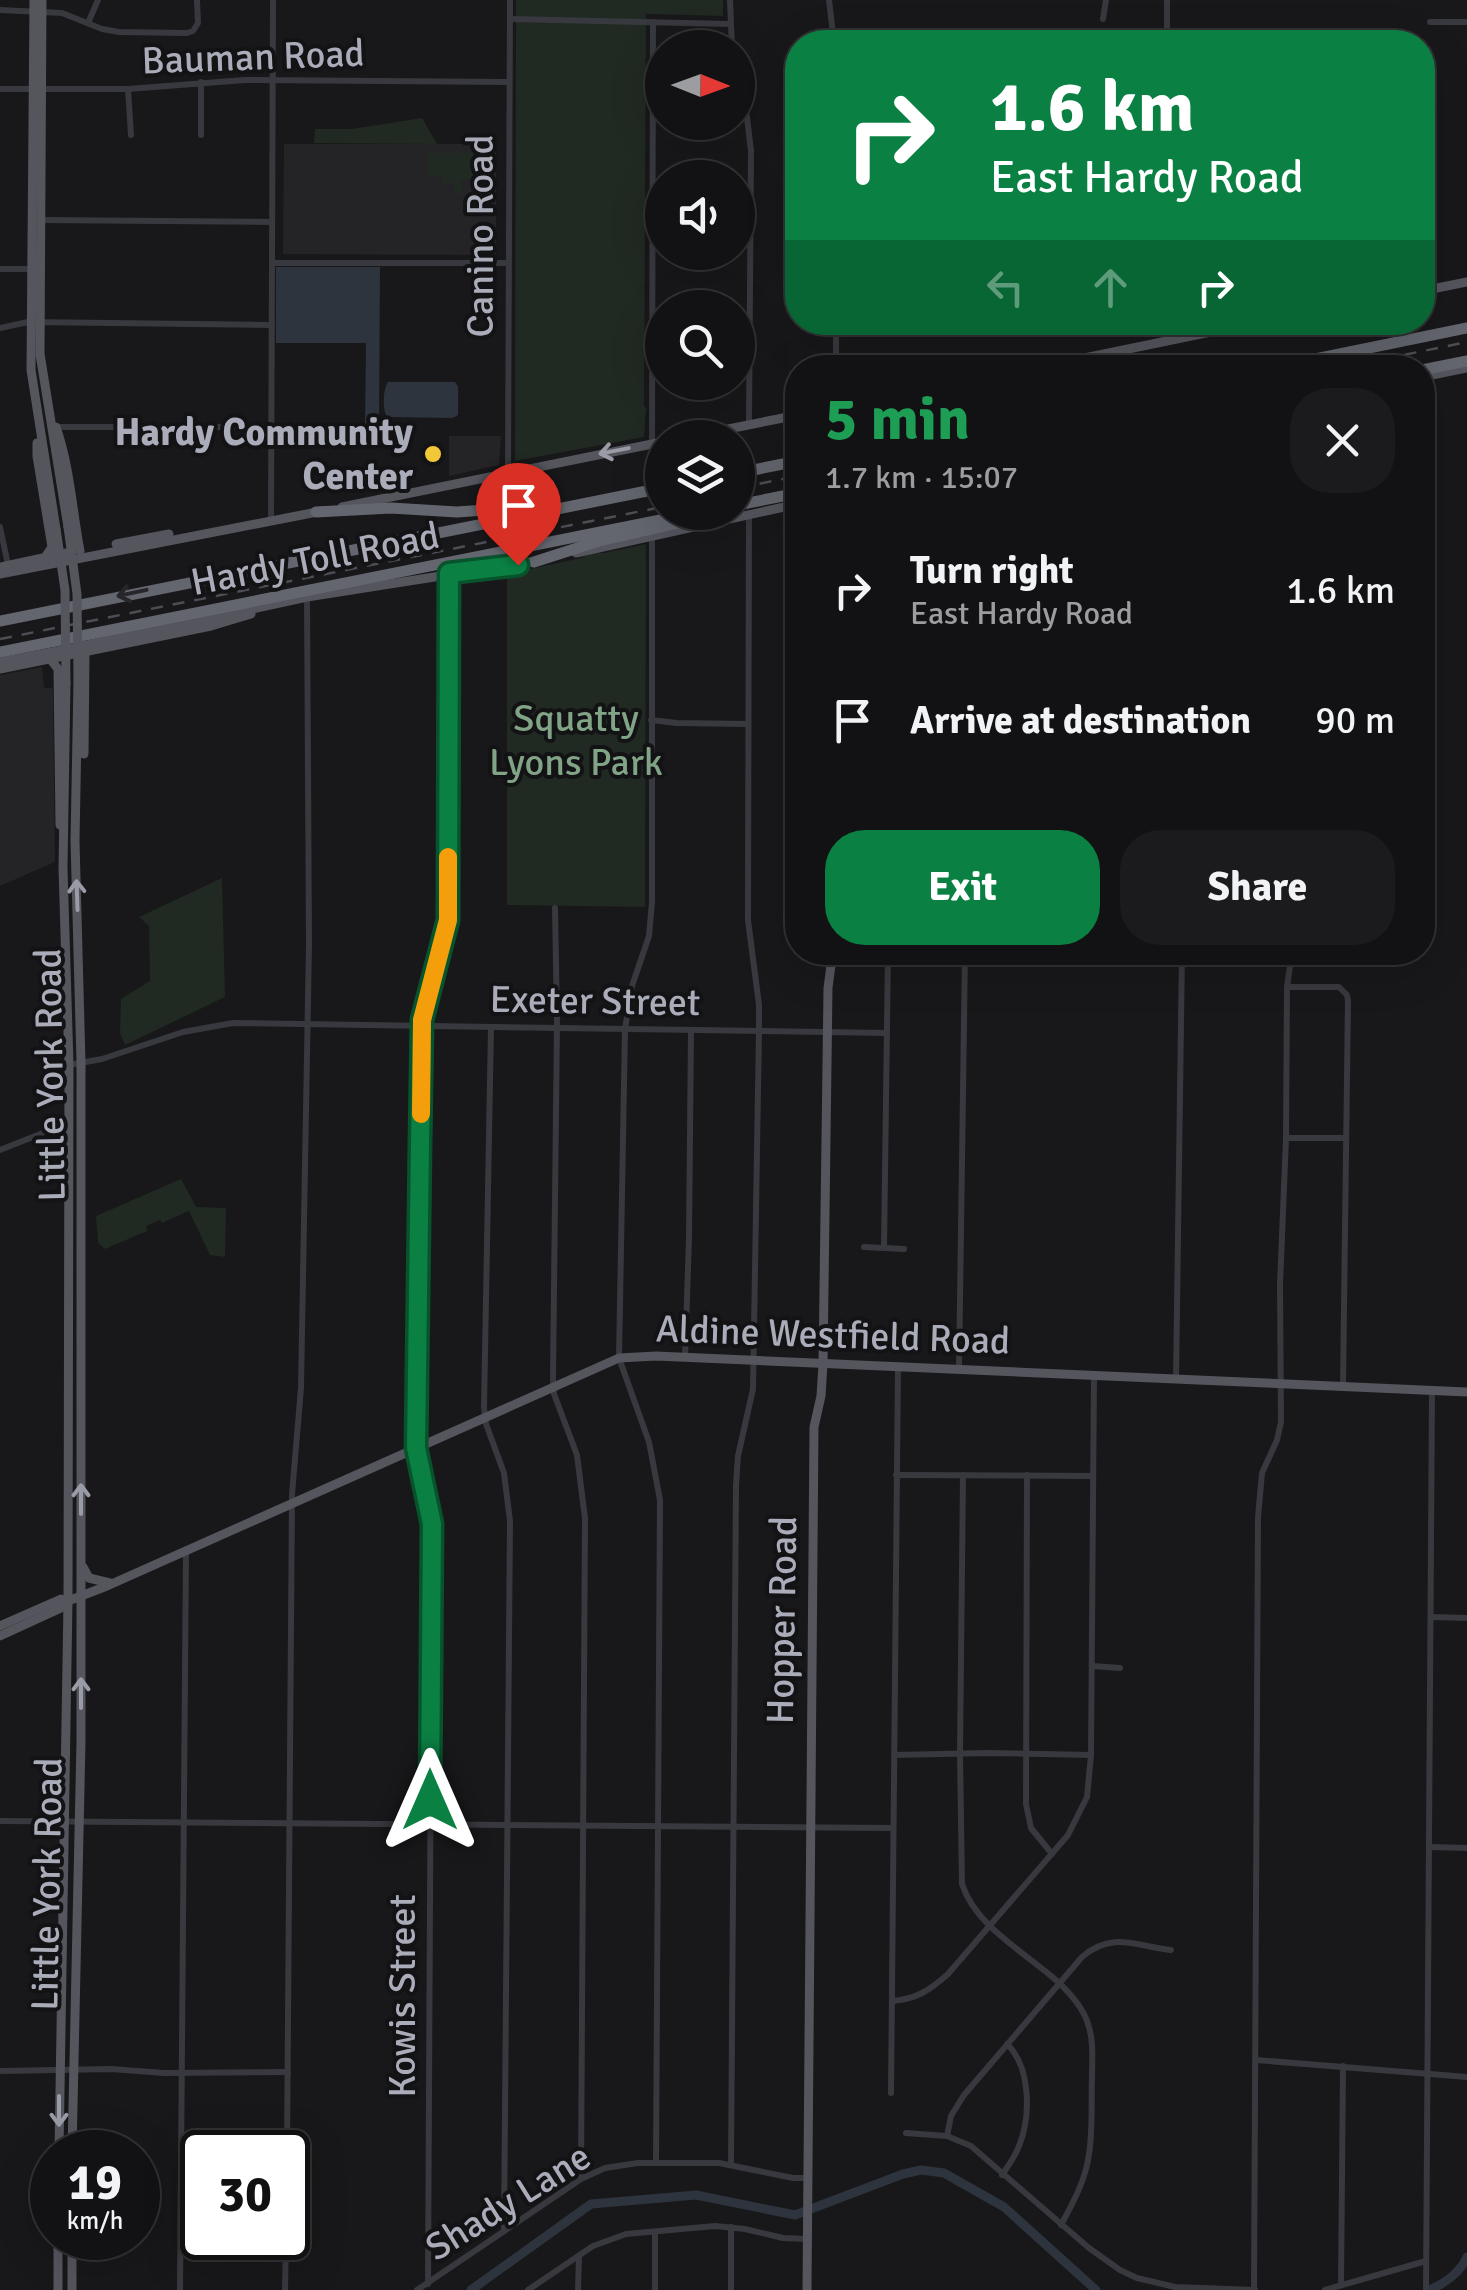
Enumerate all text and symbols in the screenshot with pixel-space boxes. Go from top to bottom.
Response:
street label: Bauman Road [141,30,365,84]
north arrow [645,30,755,140]
map controls [645,30,755,530]
text: 1.6 km [990,64,1194,150]
icon: right [825,70,955,200]
street label: Canino Road [457,134,504,338]
text: East Hardy Road [990,150,1304,205]
button: sound [645,160,755,270]
icon: left [978,260,1033,315]
icon: ahead [1083,260,1138,315]
icon: right [1188,260,1243,315]
button: search [645,290,755,400]
text: 5 min [825,383,970,457]
button: close [1290,388,1395,493]
place label: Hardy Community Center [115,409,414,500]
button: layers [645,420,755,530]
one-way arrow [598,442,631,461]
marker: Hardy Community Center [422,443,444,465]
text: 1.7 km · 15:07 [825,458,1018,497]
pin [476,463,561,566]
icon: arrive [491,478,546,533]
street label: Hardy Toll Road [187,512,443,606]
text: Turn right [910,547,1074,594]
icon: right [825,563,880,618]
text: 1.6 km [1286,567,1395,614]
one-way arrow [117,585,149,604]
text: East Hardy Road [910,594,1133,633]
icon: arrive [825,693,880,748]
park label: Squatty Lyons Park [489,695,663,786]
text: Arrive at destination [910,697,1251,744]
text: 90 m [1315,697,1395,744]
button: Exit [825,830,1100,945]
button: Share [1120,830,1395,945]
one-way arrow [67,879,86,911]
street label: Little York Road [24,948,76,1202]
street label: Exeter Street [489,976,701,1026]
street label: Aldine Westfield Road [655,1305,1011,1365]
one-way arrow [72,1483,91,1515]
street label: Hopper Road [757,1515,807,1725]
one-way arrow [71,1678,90,1710]
position arrow [378,1748,482,1852]
street label: Little York Road [21,1757,73,2011]
street label: Kowis Street [379,1894,426,2098]
one-way arrow [50,2094,68,2127]
speed limit sign: 30 [180,2130,310,2260]
street label: Shady Lane [417,2133,599,2271]
text: 19 [68,2152,122,2214]
text: km/h [67,2205,123,2236]

